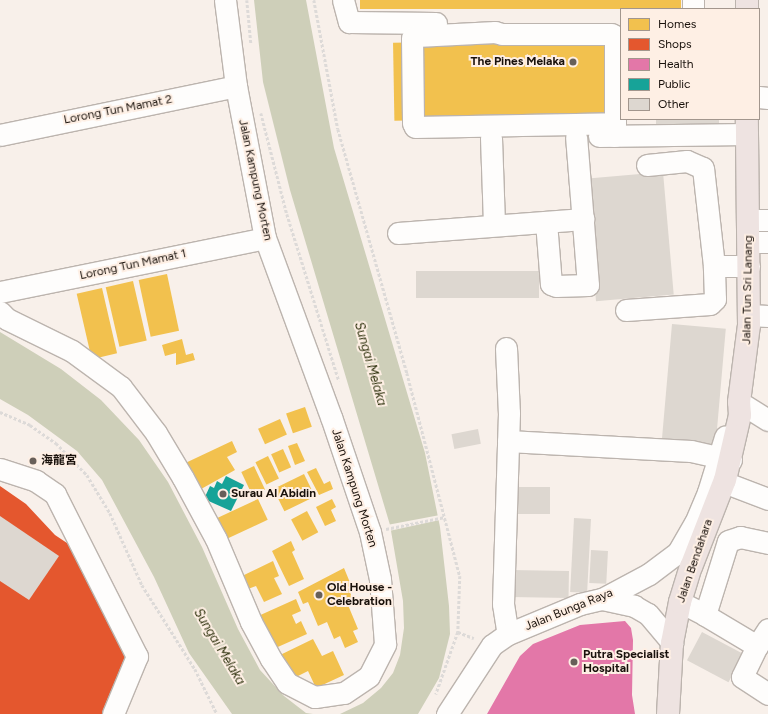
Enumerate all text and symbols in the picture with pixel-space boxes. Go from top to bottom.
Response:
legend [620,8,760,120]
text: Homes [658,17,696,31]
text: Shops [658,37,692,51]
place label: The Pines Melaka [471,55,565,69]
marker: The Pines Melaka [568,57,578,67]
text: Health [658,57,694,71]
text: Public [658,77,691,91]
street label: Lorong Tun Mamat 2 [63,92,173,128]
text: Other [658,97,689,111]
street label: Jalan Kampung Morten [235,118,275,242]
street label: Jalan Tun Sri Lanang [740,235,756,345]
street label: Lorong Tun Mamat 1 [78,247,188,283]
water label: Sungai Melaka [351,320,389,408]
street label: Jalan Kampung Morten [328,427,380,549]
place label: 海龍宮 [41,454,77,468]
marker: 海龍宮 [28,456,38,466]
place label: Surau Al Abidin [231,487,316,501]
marker: Surau Al Abidin [218,489,228,499]
street label: Jalan Bendahara [674,517,716,605]
place label: Old House - Celebration [327,581,392,609]
street label: Jalan Bunga Raya [523,586,615,634]
marker: Old House - Celebration [314,590,324,600]
water label: Sungai Melaka [190,606,248,688]
place label: Putra Specialist Hospital [583,648,669,676]
marker: Putra Specialist Hospital [568,656,580,668]

